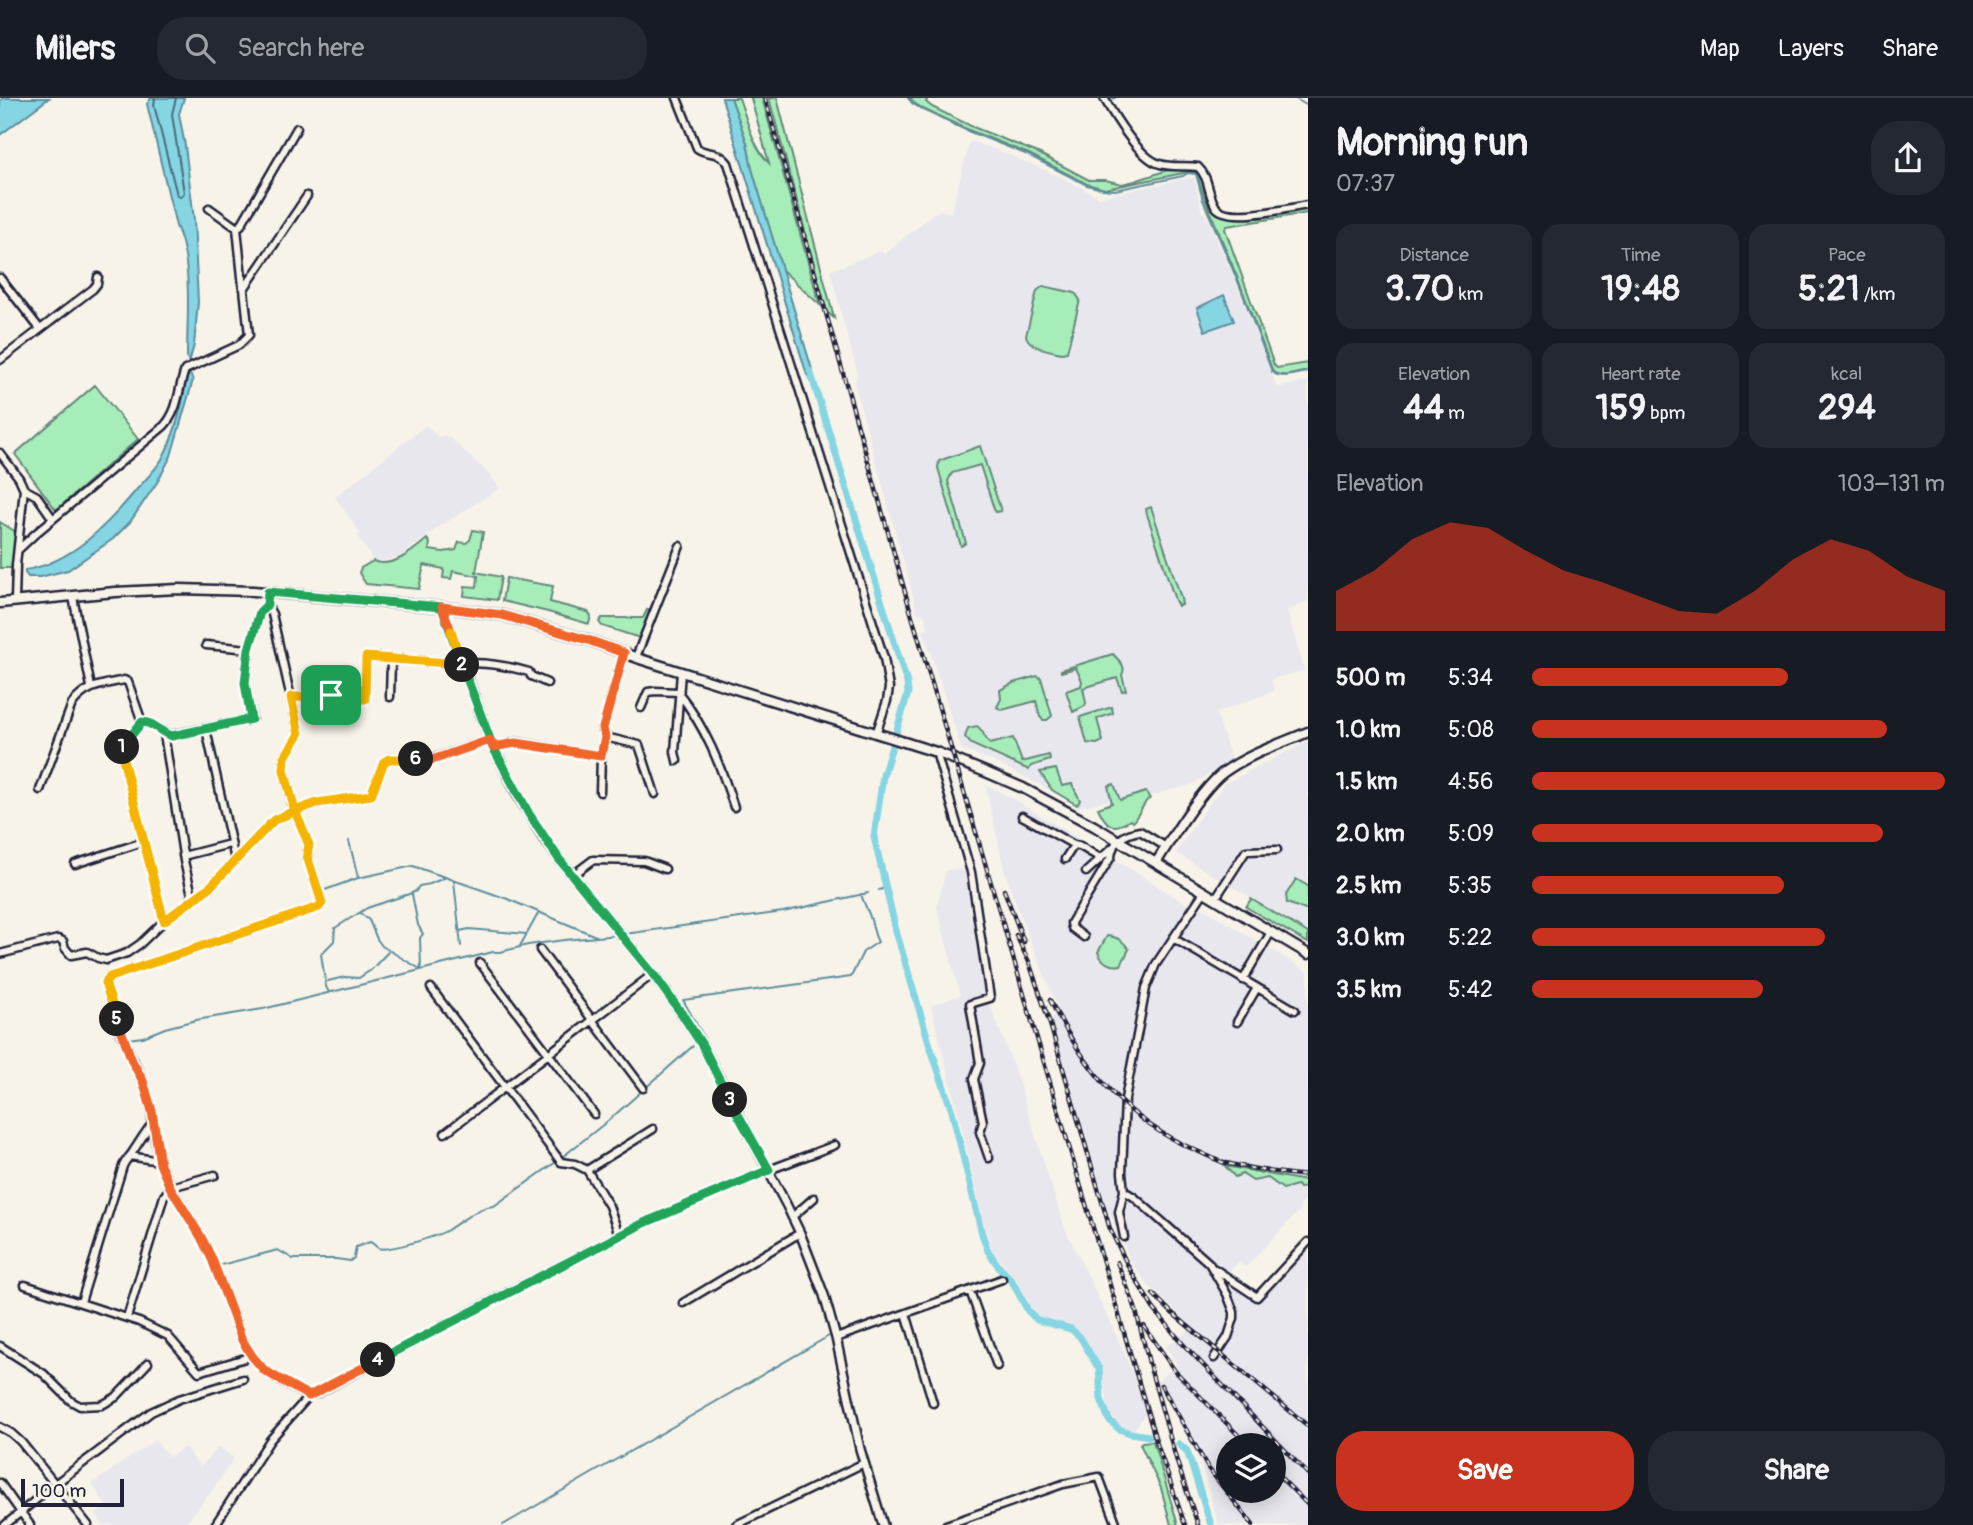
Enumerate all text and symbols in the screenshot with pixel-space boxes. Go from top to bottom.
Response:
search box [157,17,647,80]
text: Milers [35,28,115,69]
icon: search [181,29,219,67]
text: Search here [237,32,364,64]
text: Map [1700,34,1740,63]
text: Layers [1778,34,1844,63]
text: Share [1882,34,1938,63]
text: Morning run [1336,119,1528,167]
button: share [1871,121,1945,195]
text: 07:37 [1336,169,1395,198]
text: Distance [1399,243,1469,267]
text: Time [1621,243,1660,267]
text: Pace [1828,243,1866,267]
text: 3.70 [1385,267,1455,311]
text: 19:48 [1601,267,1680,311]
text: 5:21 [1798,267,1860,311]
text: km [1455,282,1483,306]
text: /km [1860,282,1895,306]
text: Elevation [1398,362,1470,386]
text: Heart rate [1600,362,1681,386]
text: kcal [1831,362,1862,386]
text: 44 [1403,386,1444,430]
text: 159 [1596,386,1646,430]
text: 294 [1818,386,1876,430]
text: m [1444,401,1465,425]
text: bpm [1646,401,1685,425]
text: Elevation [1336,469,1424,498]
text: 103–131 m [1838,469,1945,498]
pin: 2 [444,648,480,682]
text: 2 [456,652,467,676]
text: 500 m [1336,663,1405,692]
text: 5:34 [1448,663,1493,692]
pin [301,665,361,725]
icon: arrive [312,676,350,714]
text: 1.0 km [1336,715,1401,744]
text: 5:08 [1448,715,1494,744]
pin: 1 [104,730,140,764]
text: 1 [118,734,125,758]
pin: 6 [398,742,434,776]
text: 6 [410,746,421,770]
text: 1.5 km [1336,767,1398,796]
text: 4:56 [1448,767,1493,796]
text: 2.0 km [1336,819,1405,848]
text: 5:09 [1448,819,1494,848]
text: 2.5 km [1336,871,1401,900]
text: 5:35 [1448,871,1492,900]
text: 3.0 km [1336,923,1405,952]
text: 5:22 [1448,923,1492,952]
text: 3.5 km [1336,975,1401,1004]
text: 5:42 [1448,975,1493,1004]
pin: 5 [100,1002,134,1037]
text: 5 [111,1006,122,1030]
pin: 3 [712,1082,748,1118]
text: 3 [724,1087,735,1111]
pin: 4 [360,1342,396,1378]
text: 4 [372,1347,383,1371]
button: Save [1336,1431,1634,1511]
button: Share [1648,1431,1945,1511]
map controls [1216,1433,1286,1503]
button: layers [1216,1433,1286,1503]
scale bar [21,1476,124,1508]
text: 100 m [32,1479,86,1503]

